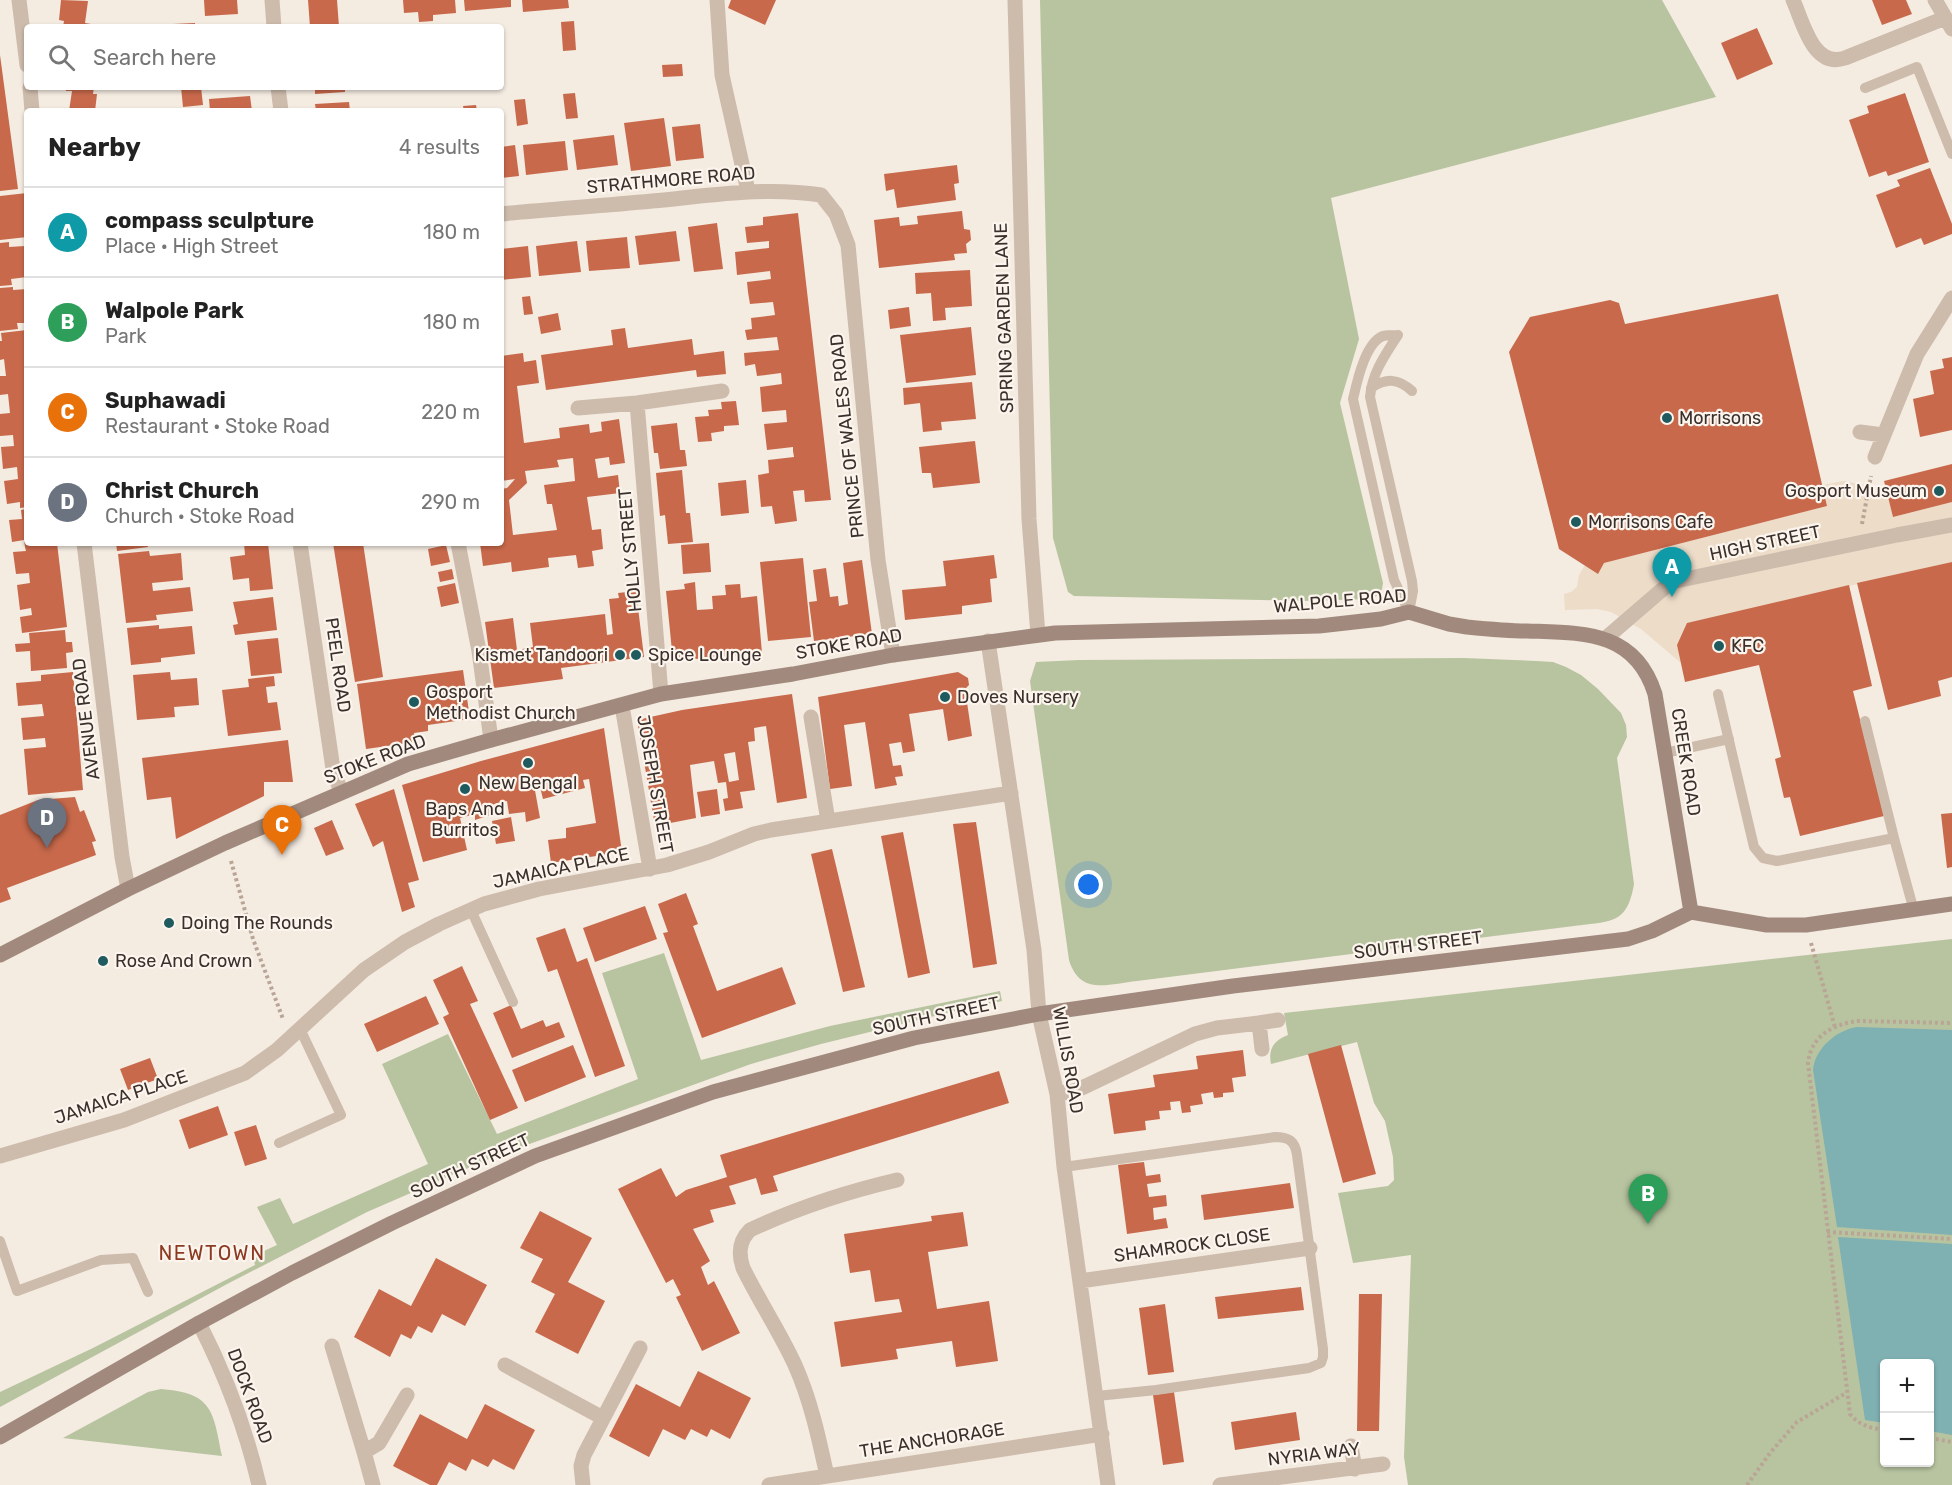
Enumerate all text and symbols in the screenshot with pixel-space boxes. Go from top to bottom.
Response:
search box [24,24,504,90]
icon: search [45,41,78,74]
text: Search here [93,44,216,71]
text: Nearby [48,132,141,163]
text: 4 results [399,135,480,159]
street label: STRATHMORE ROAD [586,162,756,198]
text: compass sculpture [105,207,314,234]
text: A [60,220,75,244]
text: 180 m [423,220,480,244]
street label: SPRING GARDEN LANE [990,223,1018,413]
text: Place · High Street [105,234,278,258]
text: Walpole Park [105,297,244,324]
text: B [60,310,75,334]
text: 180 m [423,310,480,334]
text: Park [105,324,147,348]
street label: PRINCE OF WALES ROAD [825,333,869,539]
text: Suphawadi [105,387,226,414]
text: C [60,400,75,424]
text: 220 m [421,400,480,424]
place label: Morrisons [1679,407,1761,429]
marker: Morrisons [1660,411,1674,425]
text: Restaurant · Stoke Road [105,414,330,438]
text: Christ Church [105,477,259,504]
place label: Gosport Museum [1785,480,1927,502]
marker: Gosport Museum [1932,484,1946,498]
street label: HOLLY STREET [614,487,646,613]
text: D [60,490,75,514]
text: 290 m [421,490,480,514]
text: Church · Stoke Road [105,504,295,528]
place label: Morrisons Cafe [1588,511,1713,533]
marker: Morrisons Cafe [1569,515,1583,529]
street label: HIGH STREET [1708,521,1822,565]
pin: A [1652,548,1692,597]
street label: WALPOLE ROAD [1273,584,1407,618]
street label: PEEL ROAD [320,616,356,714]
street label: STOKE ROAD [794,624,904,664]
place label: KFC [1731,635,1764,657]
marker: KFC [1712,639,1726,653]
place label: Kismet Tandoori [474,644,608,666]
place label: Spice Lounge [648,644,762,666]
marker: Kismet Tandoori [613,648,627,662]
marker: Spice Lounge [629,648,643,662]
street label: AVENUE ROAD [68,657,104,781]
place label: Gosport Methodist Church [426,681,576,724]
place label: Doves Nursery [957,686,1079,708]
marker: Doves Nursery [938,690,952,704]
marker: Gosport Methodist Church [407,695,421,709]
street label: CREEK ROAD [1667,707,1705,817]
street label: JOSEPH STREET [632,713,678,855]
street label: STOKE ROAD [321,729,429,789]
marker: New Bengal [521,756,535,770]
place label: New Bengal [479,772,577,794]
marker: Baps And Burritos [458,782,472,796]
pin: D [28,798,66,848]
place label: Baps And Burritos [425,798,505,841]
pin: C [262,806,302,855]
street label: JAMAICA PLACE [491,843,631,893]
your location [1074,870,1103,899]
place label: Doing The Rounds [181,912,333,934]
marker: Doing The Rounds [162,916,176,930]
street label: SOUTH STREET [1353,926,1483,964]
place label: Rose And Crown [115,950,252,972]
marker: Rose And Crown [96,954,110,968]
street label: SOUTH STREET [871,992,1001,1040]
street label: WILLIS ROAD [1048,1005,1088,1115]
street label: JAMAICA PLACE [52,1065,190,1129]
street label: SOUTH STREET [407,1129,533,1203]
pin: B [1628,1174,1668,1224]
street label: SHAMROCK CLOSE [1112,1223,1272,1267]
district label: NEWTOWN [158,1241,266,1265]
street label: DOCK ROAD [223,1345,277,1447]
map controls [1880,1359,1934,1467]
button: + [1880,1359,1934,1413]
button: − [1880,1413,1934,1467]
street label: THE ANCHORAGE [858,1418,1006,1462]
street label: NYRIA WAY [1267,1437,1362,1471]

